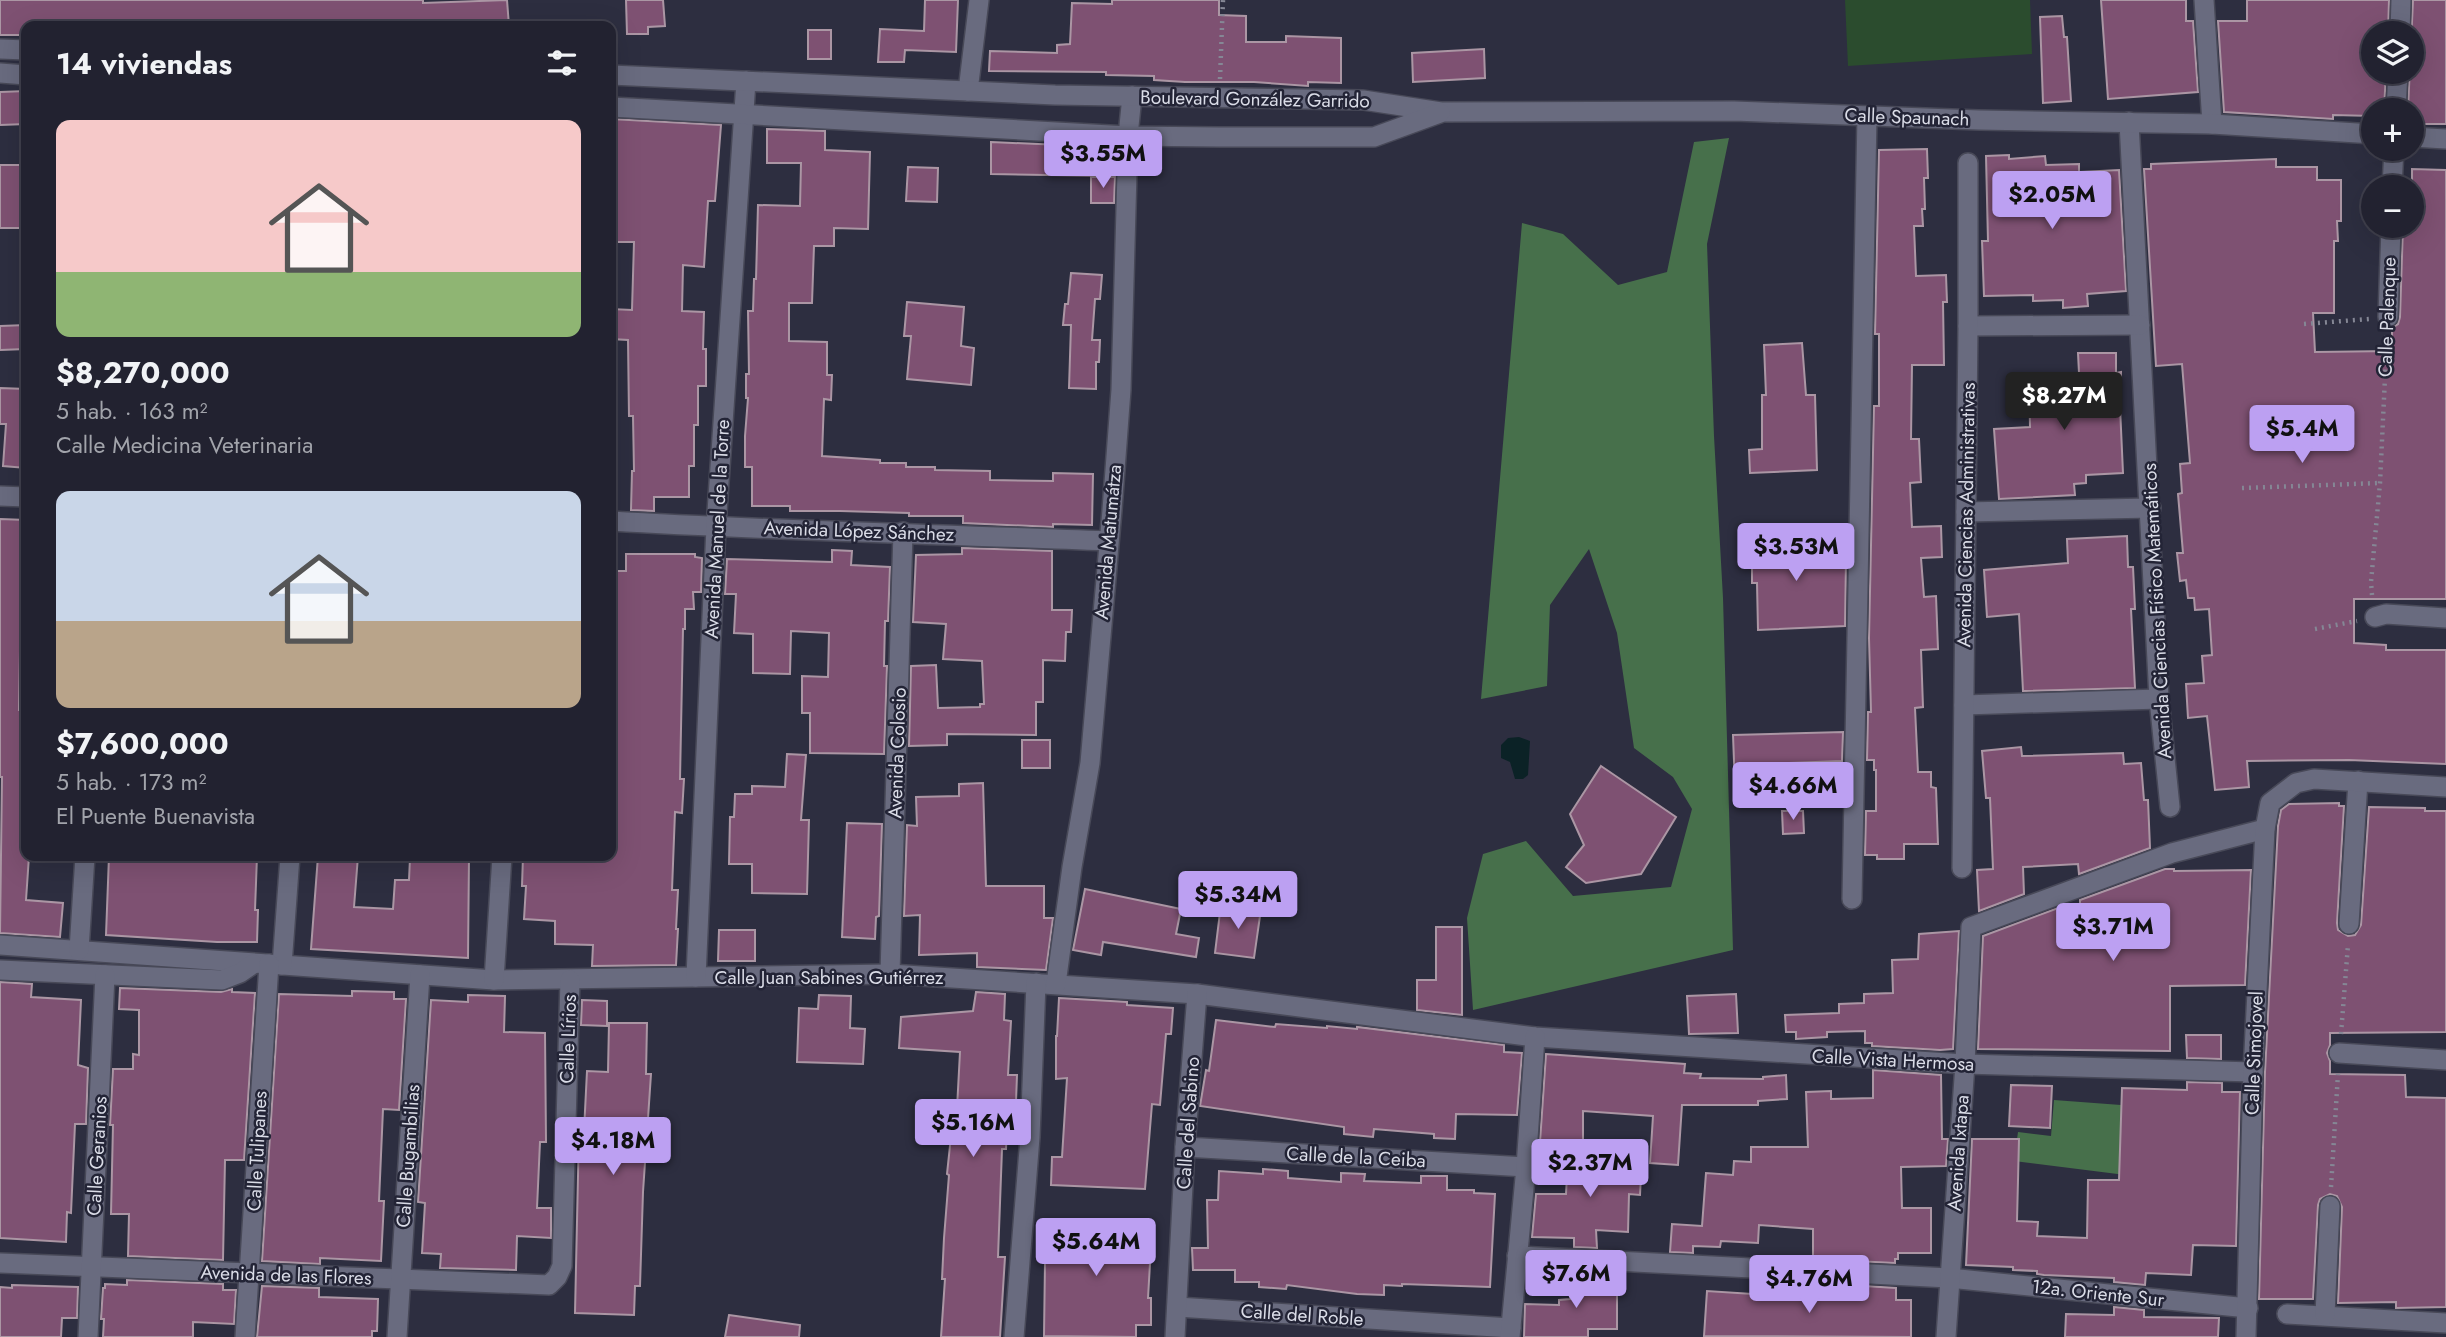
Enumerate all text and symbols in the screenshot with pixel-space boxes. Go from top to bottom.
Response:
map controls [2361,21,2424,238]
button: layers [2361,21,2424,84]
text: 14 viviendas [56,42,232,85]
icon: filters [543,44,581,82]
street label: Boulevard González Garrido [1140,83,1370,115]
button: + [2361,98,2424,161]
street label: Calle Spaunach [1844,101,1970,133]
pin: $3.55M [1046,130,1160,190]
text: $3.55M [1060,136,1146,170]
icon: home [256,165,382,291]
pin: $2.05M [1995,172,2109,231]
button: − [2361,175,2424,238]
text: $2.05M [2008,177,2096,211]
street label: Calle Palenque [2371,256,2403,377]
text: $8,270,000 [56,351,230,394]
pin: $8.27M [2007,372,2121,432]
text: $8.27M [2021,378,2107,412]
street label: Avenida Ciencias Administrativas [1950,382,1982,648]
text: 5 hab. · 163 m² [56,394,208,428]
pin: $5.4M [2253,406,2351,465]
text: $5.4M [2265,411,2339,445]
street label: Avenida Manuel de la Torre [698,418,736,639]
text: Calle Medicina Veterinaria [56,428,313,462]
street label: Avenida Ciencias Físico Matemáticos [2136,462,2178,759]
street label: Avenida Matumátza [1088,463,1128,621]
street label: Avenida López Sánchez [763,514,955,548]
pin: $3.53M [1739,524,1853,583]
text: $3.53M [1753,529,1839,563]
icon: home [256,536,382,662]
street label: Avenida Colosio [881,687,913,819]
text: $7,600,000 [56,722,229,765]
pin: $4.66M [1736,762,1850,822]
text: 5 hab. · 173 m² [56,765,206,799]
text: $4.66M [1748,768,1838,802]
text: El Puente Buenavista [56,799,255,833]
pin: $5.34M [1181,872,1295,931]
text: $5.34M [1194,877,1282,911]
pin: $3.71M [2056,904,2170,963]
text: $3.71M [2072,909,2154,943]
street label: Calle Juan Sabines Gutiérrez [714,964,944,991]
street label: Calle Simojovel [2238,991,2270,1115]
street label: Calle Lírios [553,994,583,1084]
street label: Calle Vista Hermosa [1811,1042,1975,1078]
street label: Calle del Sabino [1170,1056,1206,1190]
street label: Calle Bugambilias [390,1083,427,1229]
street label: Calle Tulipanes [240,1090,274,1212]
street label: Avenida Ixtapa [1940,1094,1976,1212]
street label: Calle Geranios [80,1095,114,1216]
pin: $5.16M [916,1100,1030,1159]
text: $5.16M [931,1105,1015,1139]
pin: $4.18M [556,1118,670,1177]
text: $4.18M [571,1123,655,1157]
street label: Calle de la Ceiba [1286,1140,1426,1174]
pin: $2.37M [1533,1140,1647,1199]
text: $2.37M [1547,1145,1633,1179]
pin: $5.64M [1039,1218,1153,1278]
text: $5.64M [1052,1224,1140,1258]
pin: $7.6M [1527,1250,1625,1310]
text: $7.6M [1541,1256,1611,1290]
pin: $4.76M [1752,1256,1866,1315]
street label: Avenida de las Flores [200,1259,372,1291]
text: $4.76M [1765,1261,1853,1295]
street label: 12a. Oriente Sur [2030,1273,2166,1313]
street label: Calle del Roble [1240,1297,1365,1333]

